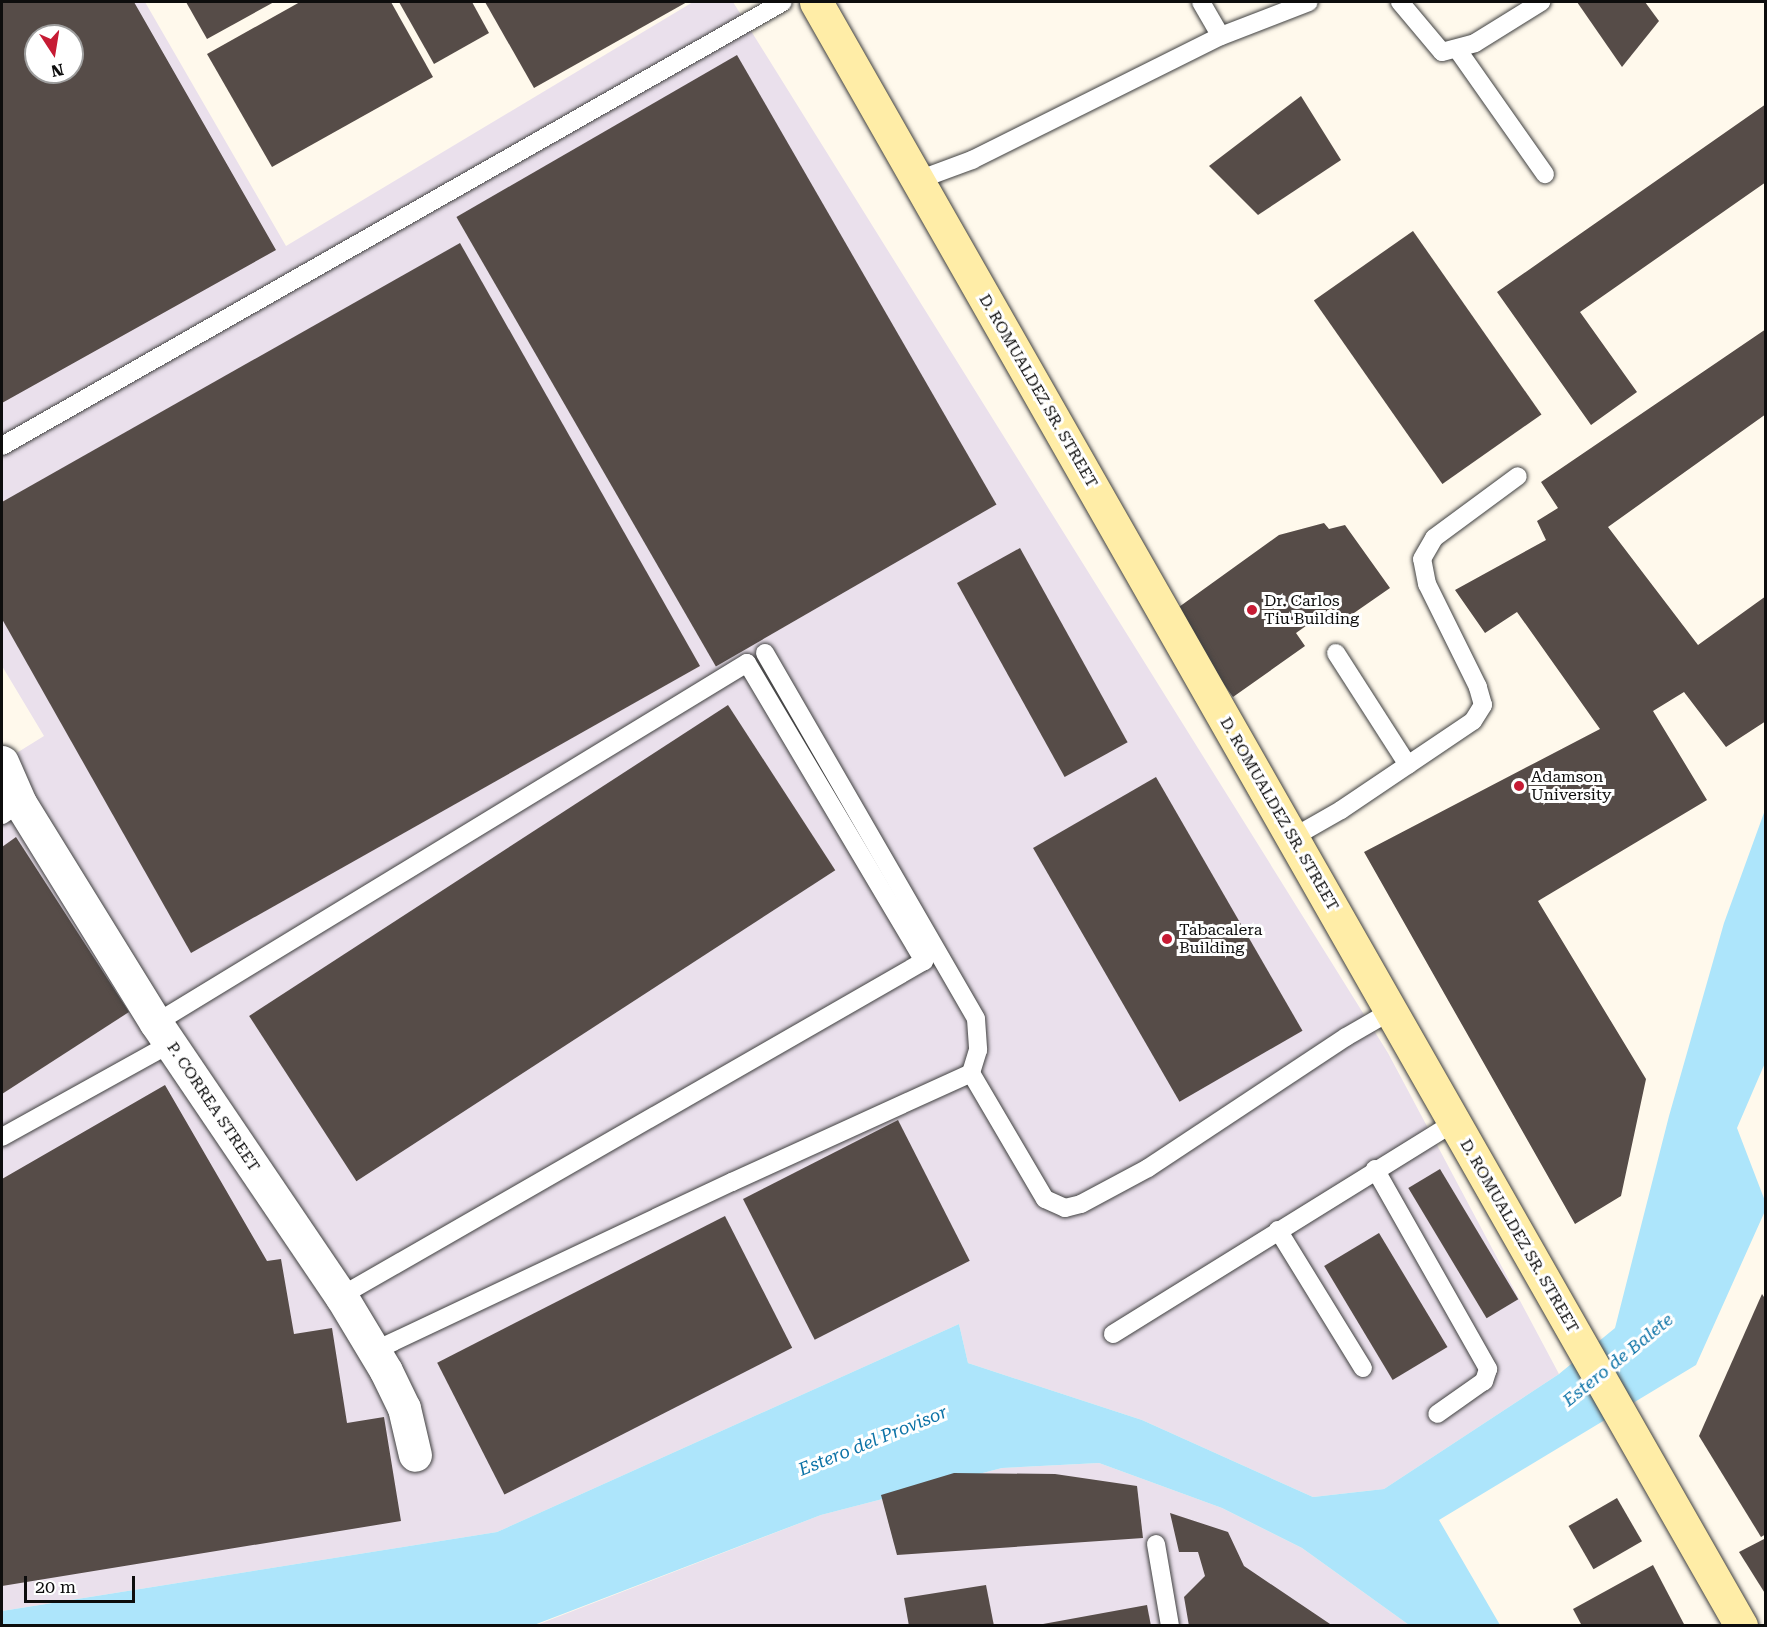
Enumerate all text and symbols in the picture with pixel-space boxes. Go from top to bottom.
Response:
north arrow [24,24,84,84]
text: N [49,60,65,81]
street label: D. ROMUALDEZ SR. STREET [975,291,1101,491]
place label: Dr. Carlos Tiu Building [1264,591,1359,629]
marker: Dr. Carlos Tiu Building [1245,603,1259,617]
street label: D. ROMUALDEZ SR. STREET [1216,714,1342,914]
place label: Adamson University [1531,767,1612,805]
marker: Adamson University [1512,779,1526,793]
place label: Tabacalera Building [1179,920,1262,958]
marker: Tabacalera Building [1160,932,1174,946]
street label: P. CORREA STREET [163,1039,263,1175]
street label: D. ROMUALDEZ SR. STREET [1456,1136,1582,1336]
water label: Estero de Balete [1558,1309,1678,1411]
water label: Estero del Provisor [795,1401,951,1481]
scale bar [27,1564,138,1602]
text: 20 m [35,1576,76,1597]

